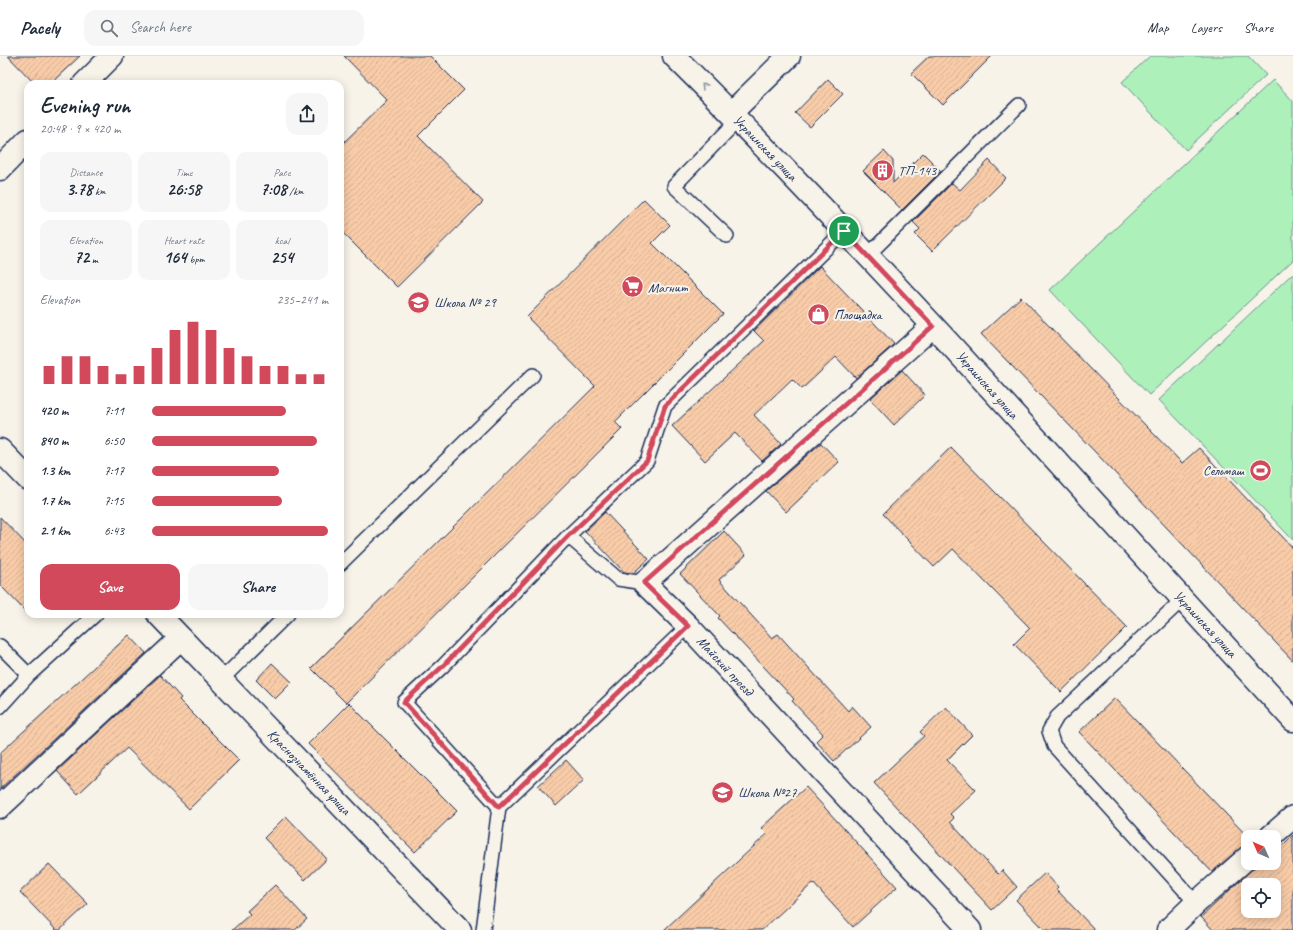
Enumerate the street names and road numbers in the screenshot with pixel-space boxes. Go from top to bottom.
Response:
street label: Украинская улица [729,111,801,185]
street label: Украинская улица [952,348,1022,423]
street label: Украинская улица [1170,587,1241,662]
street label: Майский проезд [693,633,758,701]
street label: Краснознамённая улица [264,726,355,819]

